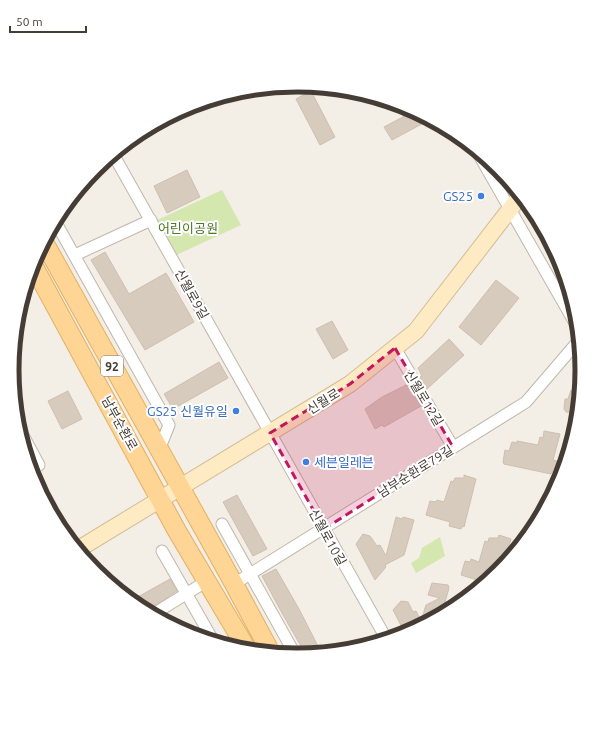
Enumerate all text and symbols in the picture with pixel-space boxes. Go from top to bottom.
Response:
scale bar [10,8,86,34]
text: 50 m [16,15,43,28]
place label: GS25 [443,189,473,203]
marker: GS25 [476,191,486,201]
park label: 어린이공원 [158,221,218,235]
street label: 신월로9길 [172,266,212,322]
road number: 92 [101,356,123,376]
street label: 신월로12길 [402,368,446,428]
street label: 신월로 [304,386,342,416]
street label: 남부순환로 [99,393,141,453]
place label: GS25 신월유일 [147,404,228,418]
marker: GS25 신월유일 [231,406,241,416]
street label: 남부순환로79길 [375,442,455,500]
place label: 세븐일레븐 [314,455,374,469]
marker: 세븐일레븐 [301,457,311,467]
street label: 신월로10길 [307,506,349,568]

